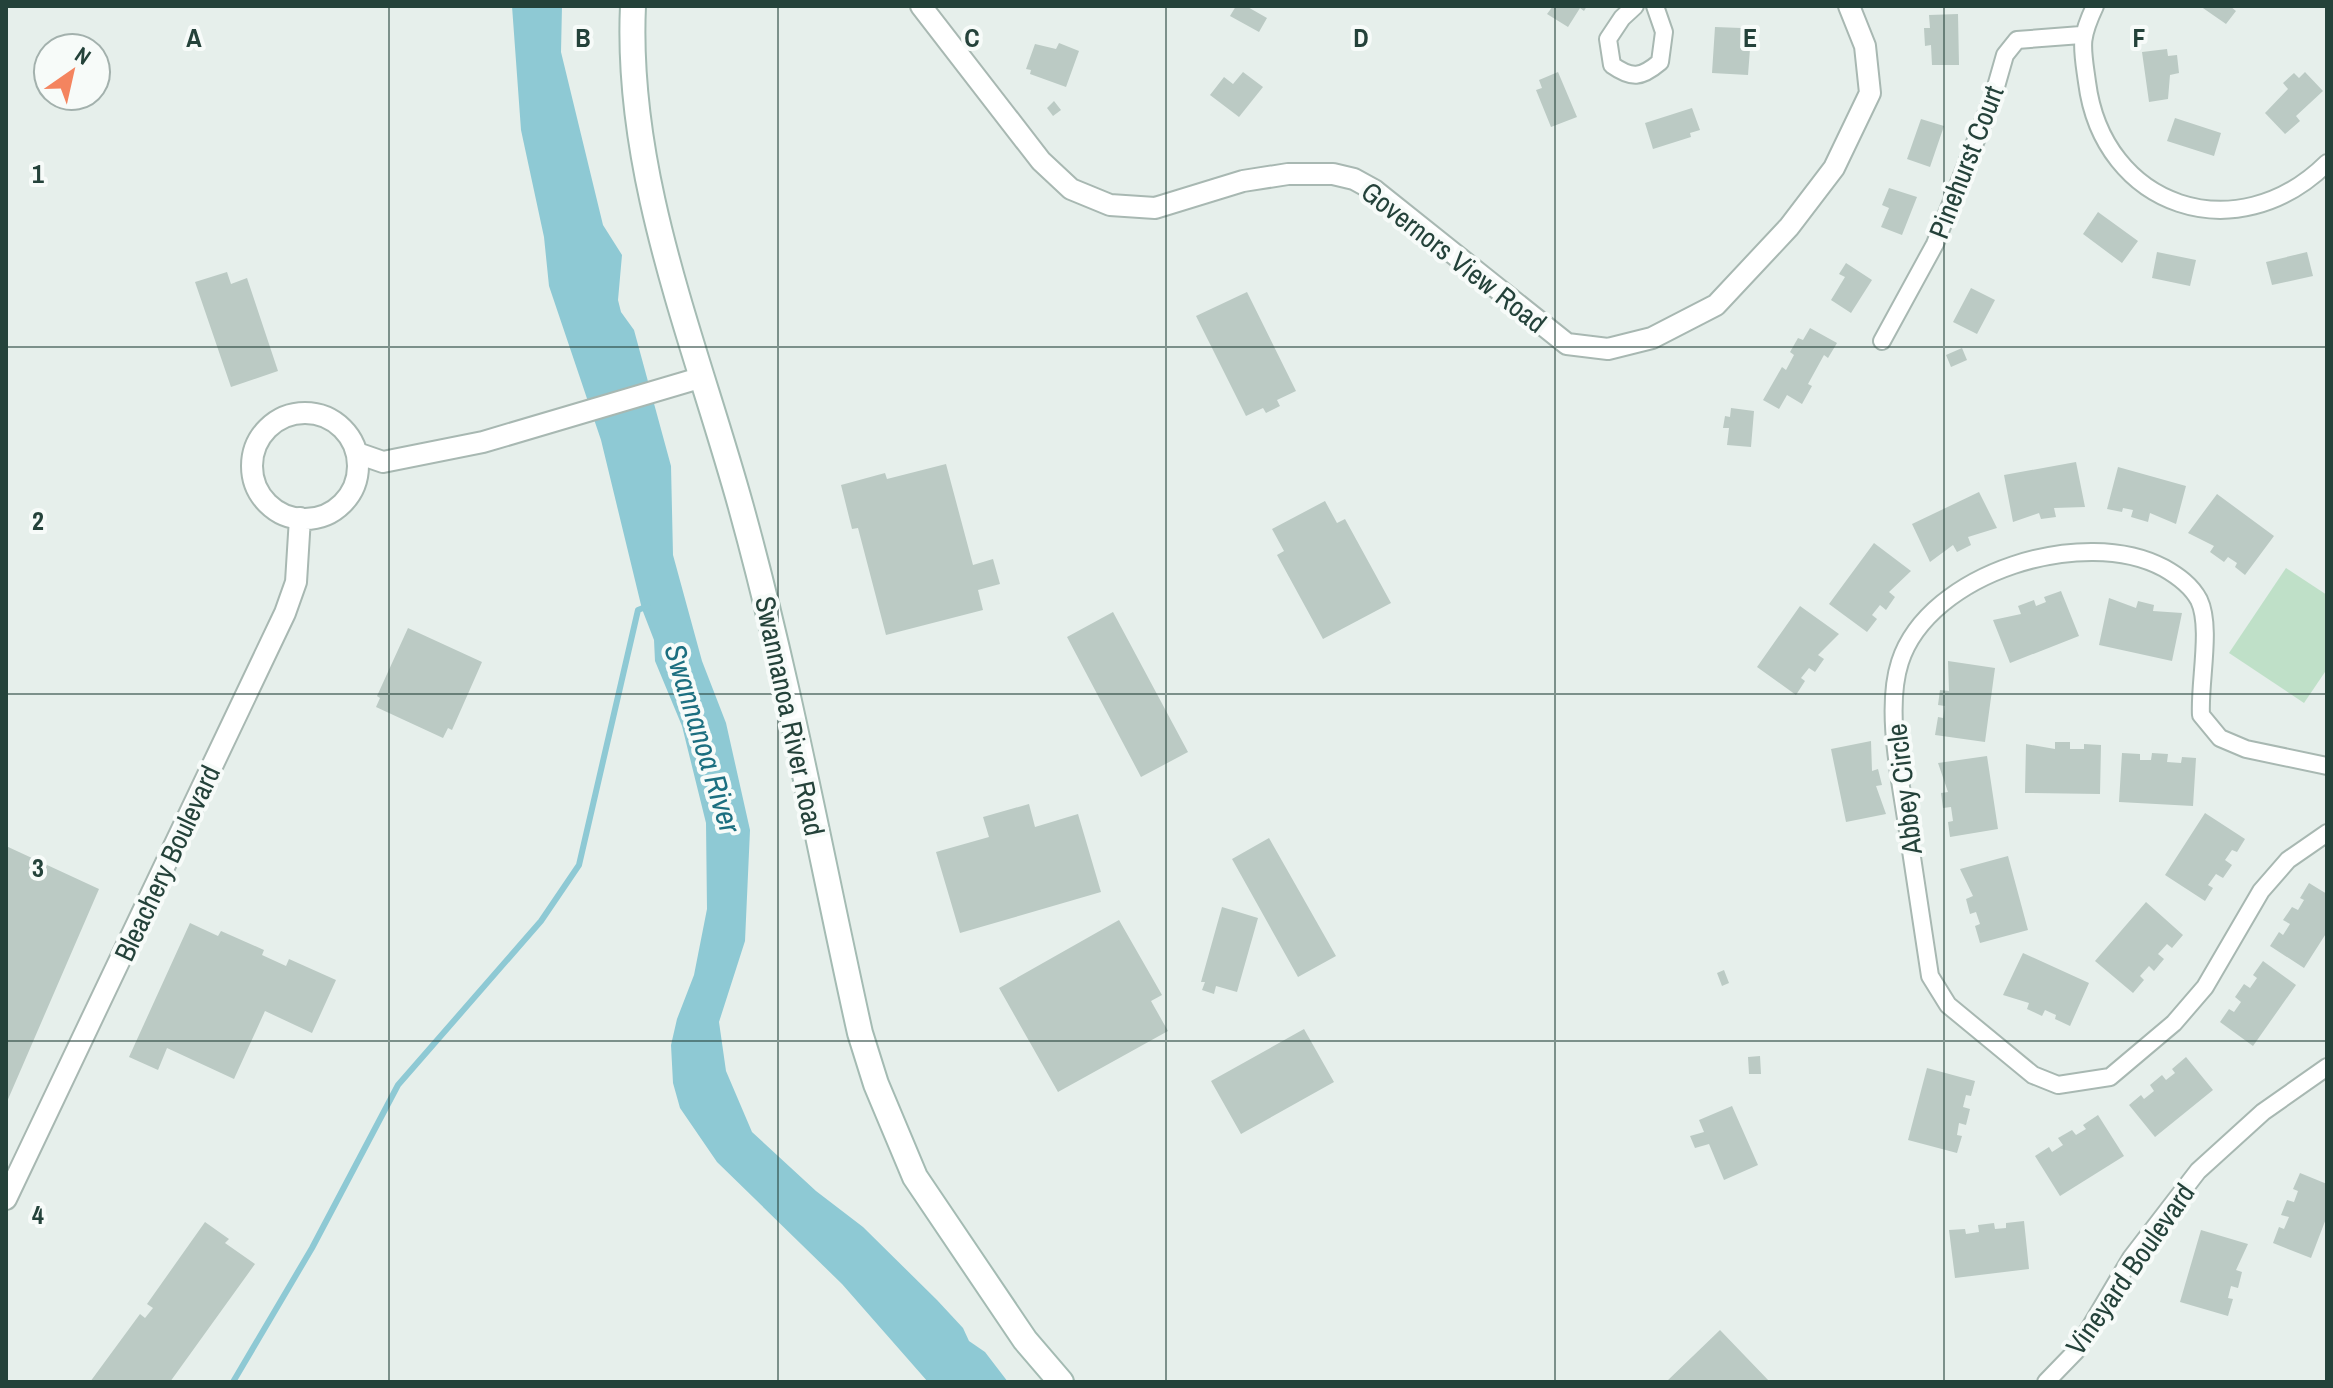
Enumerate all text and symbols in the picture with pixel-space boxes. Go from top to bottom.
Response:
text: A [186,20,202,55]
text: B [575,20,591,55]
text: C [964,20,980,55]
text: D [1353,20,1369,55]
text: E [1743,20,1757,55]
text: F [2132,20,2146,55]
north arrow [32,32,112,112]
text: N [69,39,97,71]
street label: Pinehurst Court [1919,80,2013,244]
text: 1 [32,156,44,191]
street label: Governors View Road [1353,173,1555,341]
text: 2 [32,503,44,538]
street label: Swannanoa River Road [746,593,834,839]
water label: Swannanoa River [655,639,751,838]
street label: Abbey Circle [1877,721,1931,858]
street label: Bleachery Boulevard [105,759,229,967]
text: 3 [32,850,44,885]
street label: Vineyard Boulevard [2057,1176,2203,1362]
text: 4 [32,1197,44,1232]

